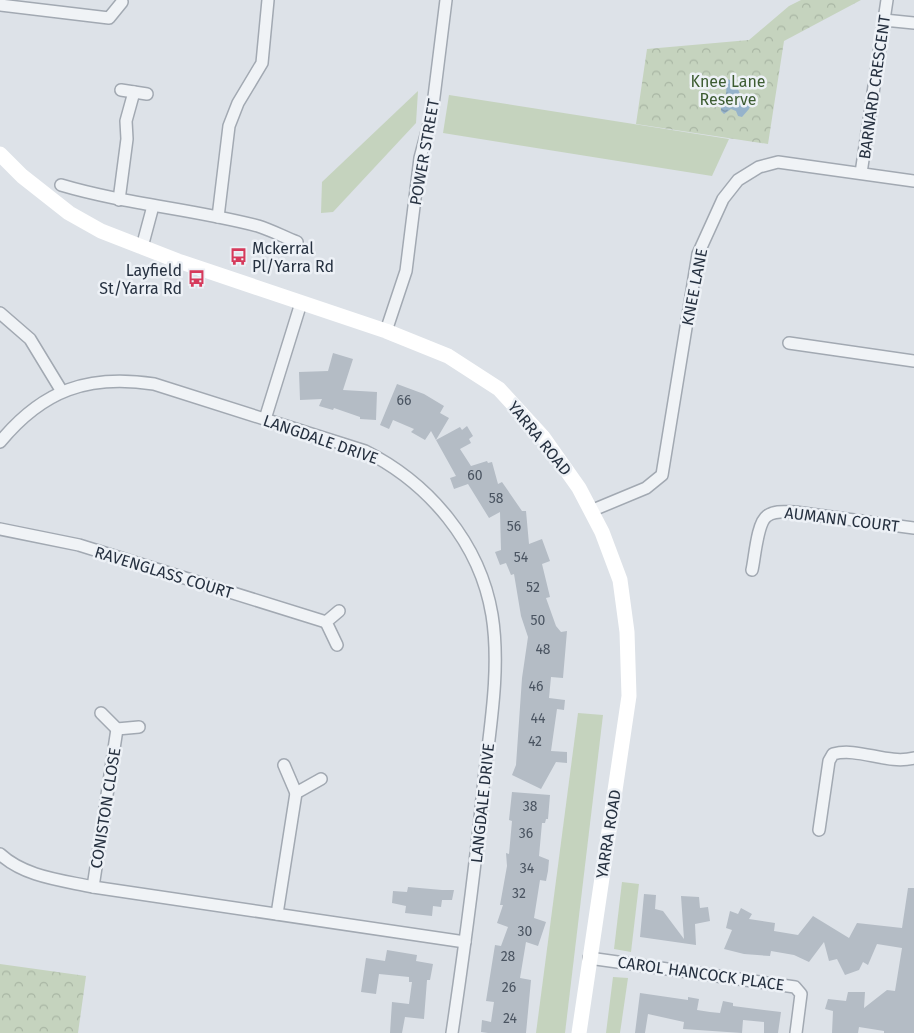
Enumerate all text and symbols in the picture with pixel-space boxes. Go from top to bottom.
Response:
street label: BARNARD CRESCENT [855,13,894,160]
park label: Knee Lane Reserve [690,72,766,109]
street label: POWER STREET [406,97,443,207]
place label: Mckerral Pl/Yarra Rd [252,239,334,276]
bus stop icon: Mckerral Pl/Yarra Rd [228,247,248,267]
street label: KNEE LANE [678,247,711,327]
place label: Layfield St/Yarra Rd [99,261,182,298]
bus stop icon: Layfield St/Yarra Rd [186,269,206,289]
house number: 66 [397,392,411,409]
street label: YARRA ROAD [504,397,575,479]
street label: LANGDALE DRIVE [261,411,381,468]
house number: 60 [467,467,483,484]
house number: 58 [489,490,504,507]
street label: AUMANN COURT [784,503,901,536]
house number: 56 [507,518,521,535]
street label: RAVENGLASS COURT [92,542,236,603]
house number: 54 [514,549,529,566]
house number: 52 [526,579,540,596]
house number: 50 [531,612,546,629]
house number: 48 [535,641,551,658]
house number: 46 [529,678,543,695]
house number: 44 [531,710,546,727]
house number: 42 [528,733,542,750]
street label: LANGDALE DRIVE [467,742,498,864]
street label: CONISTON CLOSE [87,746,124,870]
street label: YARRA ROAD [592,788,625,880]
house number: 38 [523,798,538,815]
house number: 36 [519,825,533,842]
house number: 34 [520,860,535,877]
house number: 32 [512,885,526,902]
house number: 30 [518,923,533,940]
house number: 28 [501,948,516,965]
street label: CAROL HANCOCK PLACE [616,952,785,995]
house number: 26 [502,979,516,996]
house number: 24 [503,1010,518,1027]

